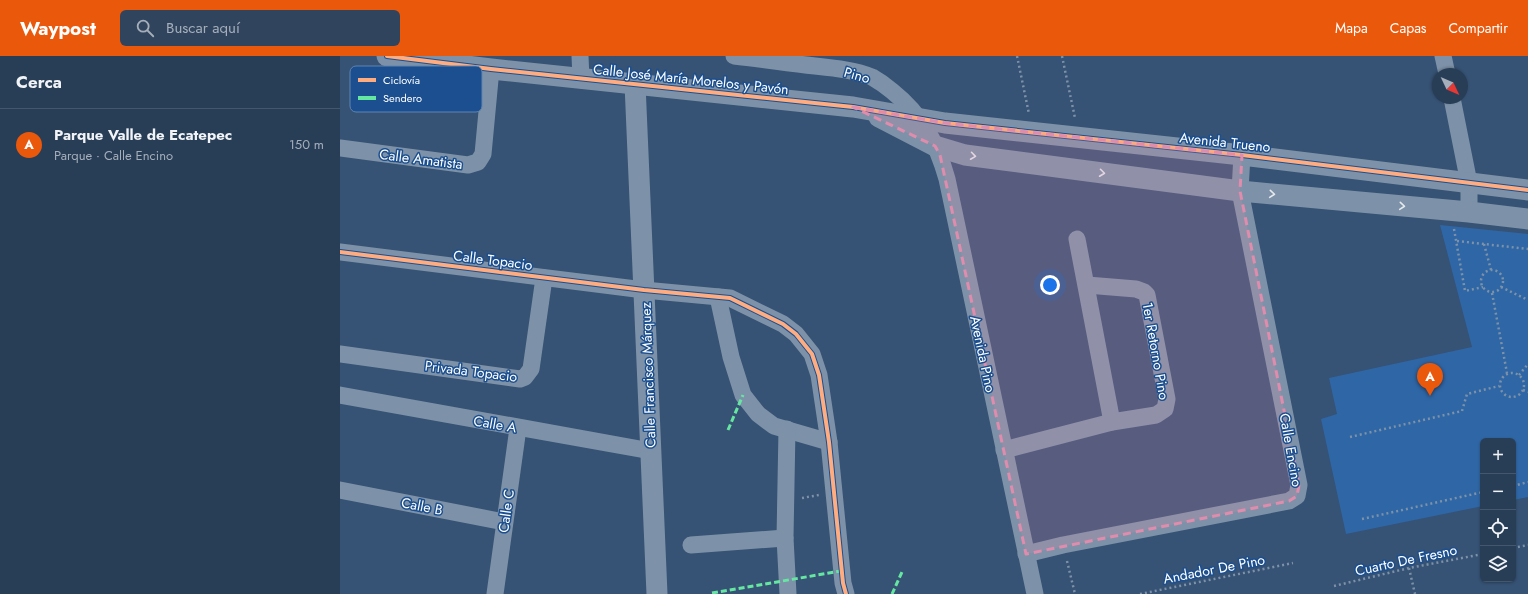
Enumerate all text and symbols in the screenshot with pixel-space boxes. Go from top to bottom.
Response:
search box [120,10,400,46]
text: Waypost [20,15,96,42]
icon: search [134,17,156,39]
text: Buscar aquí [166,17,240,39]
text: Mapa [1335,18,1368,38]
text: Capas [1390,18,1427,38]
text: Compartir [1449,18,1508,38]
street label: Calle José María Morelos y Pavón [592,59,790,99]
street label: Pino [842,62,873,88]
legend [350,66,482,112]
north arrow [1432,68,1468,104]
text: Cerca [16,70,62,94]
text: Ciclovía [383,72,420,88]
text: Sendero [383,90,422,106]
text: Parque Valle de Ecatepec [54,124,232,146]
street label: Avenida Trueno [1179,127,1272,157]
text: A [24,135,34,154]
text: 150 m [289,135,324,154]
street label: Calle Amatista [378,144,464,174]
text: Parque · Calle Encino [54,146,173,165]
one-way arrow [970,151,976,160]
one-way arrow [1099,168,1105,177]
one-way arrow [1269,190,1275,199]
one-way arrow [1399,201,1405,210]
street label: Calle Topacio [452,245,534,275]
your location [1040,275,1060,295]
street label: Calle Francisco Márquez [635,301,661,448]
street label: 1er Retorno Pino [1138,301,1174,402]
street label: Avenida Pino [965,314,1001,395]
street label: Privada Topacio [424,355,519,387]
pin: A [1417,363,1443,396]
street label: Calle A [472,410,519,438]
street label: Calle Encino [1275,412,1307,489]
map controls [1480,438,1516,582]
button: + [1480,438,1516,474]
button: − [1480,474,1516,510]
street label: Calle C [493,488,519,534]
street label: Calle B [399,492,445,520]
button: locate [1480,510,1516,546]
street label: Cuarto De Fresno [1353,539,1459,581]
button: layers [1480,546,1516,582]
street label: Andador De Pino [1161,549,1267,589]

